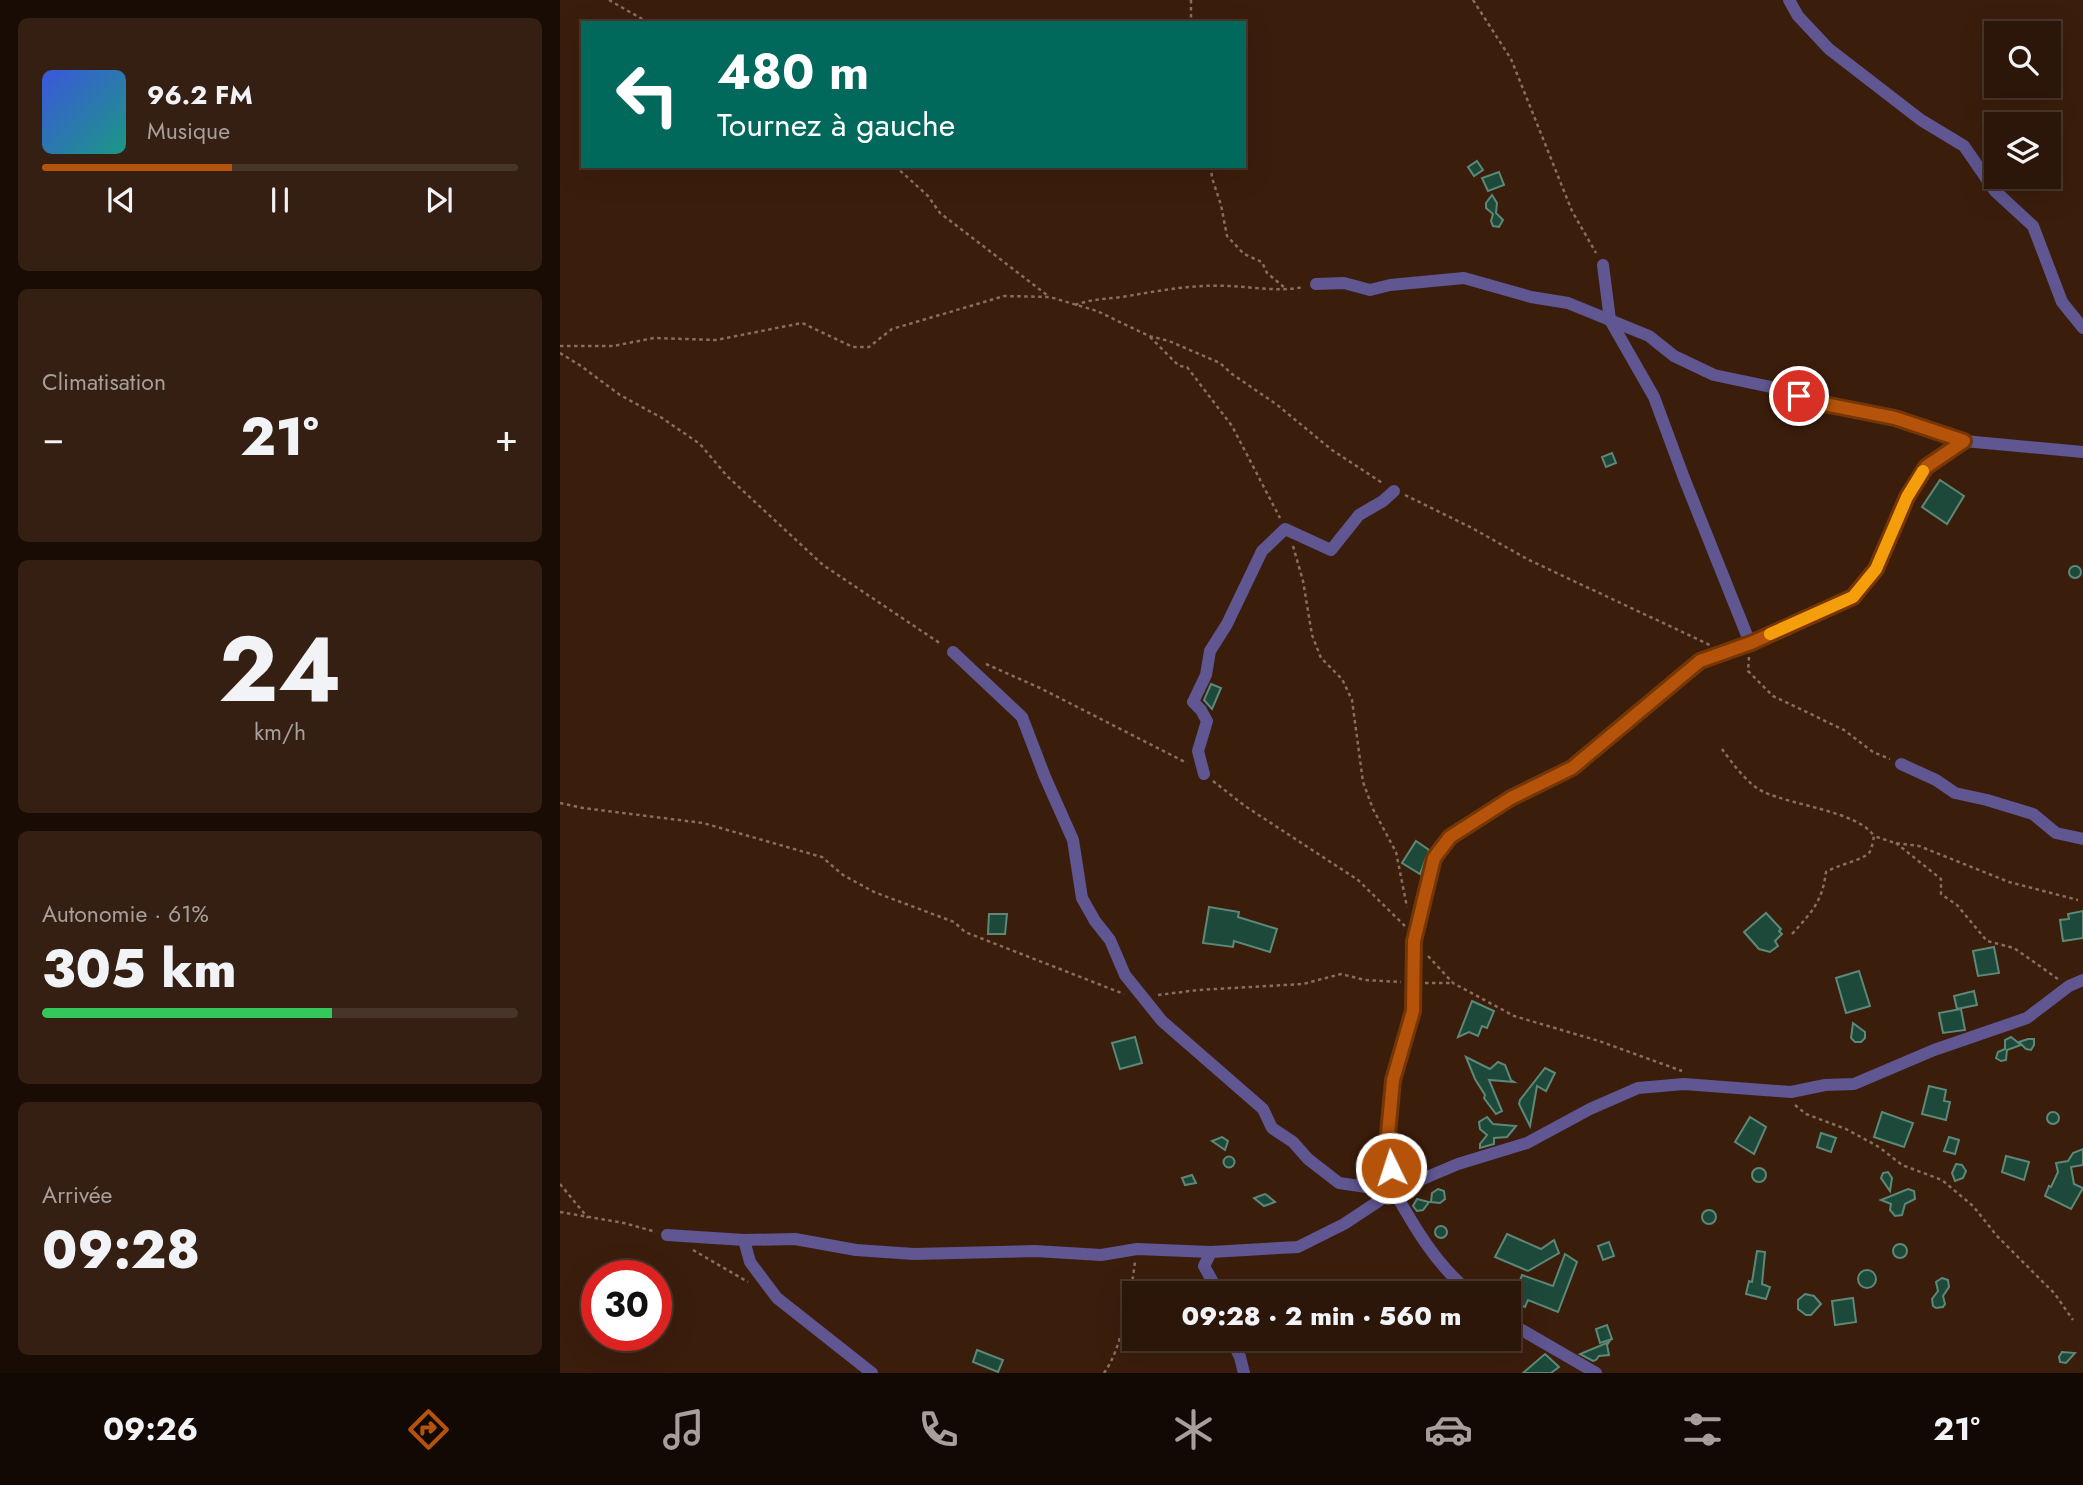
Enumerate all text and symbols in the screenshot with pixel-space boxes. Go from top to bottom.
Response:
map controls [1984,21,2061,189]
button: search [1984,21,2061,98]
text: 480 m [717,37,869,107]
icon: left [602,49,693,140]
text: 96.2 FM [147,76,253,114]
text: Tournez à gauche [717,102,955,148]
button: layers [1984,112,2061,189]
text: Musique [147,114,230,148]
icon: previous [102,181,140,219]
icon: pause [261,181,299,219]
icon: next [420,181,458,219]
text: Climatisation [42,365,166,399]
pin [1769,366,1829,426]
icon: arrive [1780,377,1818,415]
text: 21° [240,399,319,475]
text: − [42,410,64,465]
text: + [495,410,518,465]
text: 24 [218,604,342,735]
text: km/h [254,715,306,749]
text: Autonomie · 61% [42,897,209,931]
text: 305 km [42,931,237,1007]
position arrow [1354,1131,1428,1205]
text: Arrivée [42,1178,112,1212]
text: 09:28 [42,1212,200,1288]
speed limit sign: 30 [581,1260,672,1351]
text: 09:28 · 2 min · 560 m [1182,1297,1461,1335]
icon: directions [404,1405,453,1454]
icon: music [659,1405,708,1454]
icon: phone [914,1405,963,1454]
icon: climate [1169,1405,1218,1454]
icon: car [1424,1405,1473,1454]
icon: filters [1678,1405,1727,1454]
text: 09:26 [103,1406,198,1452]
text: 21° [1933,1406,1980,1452]

